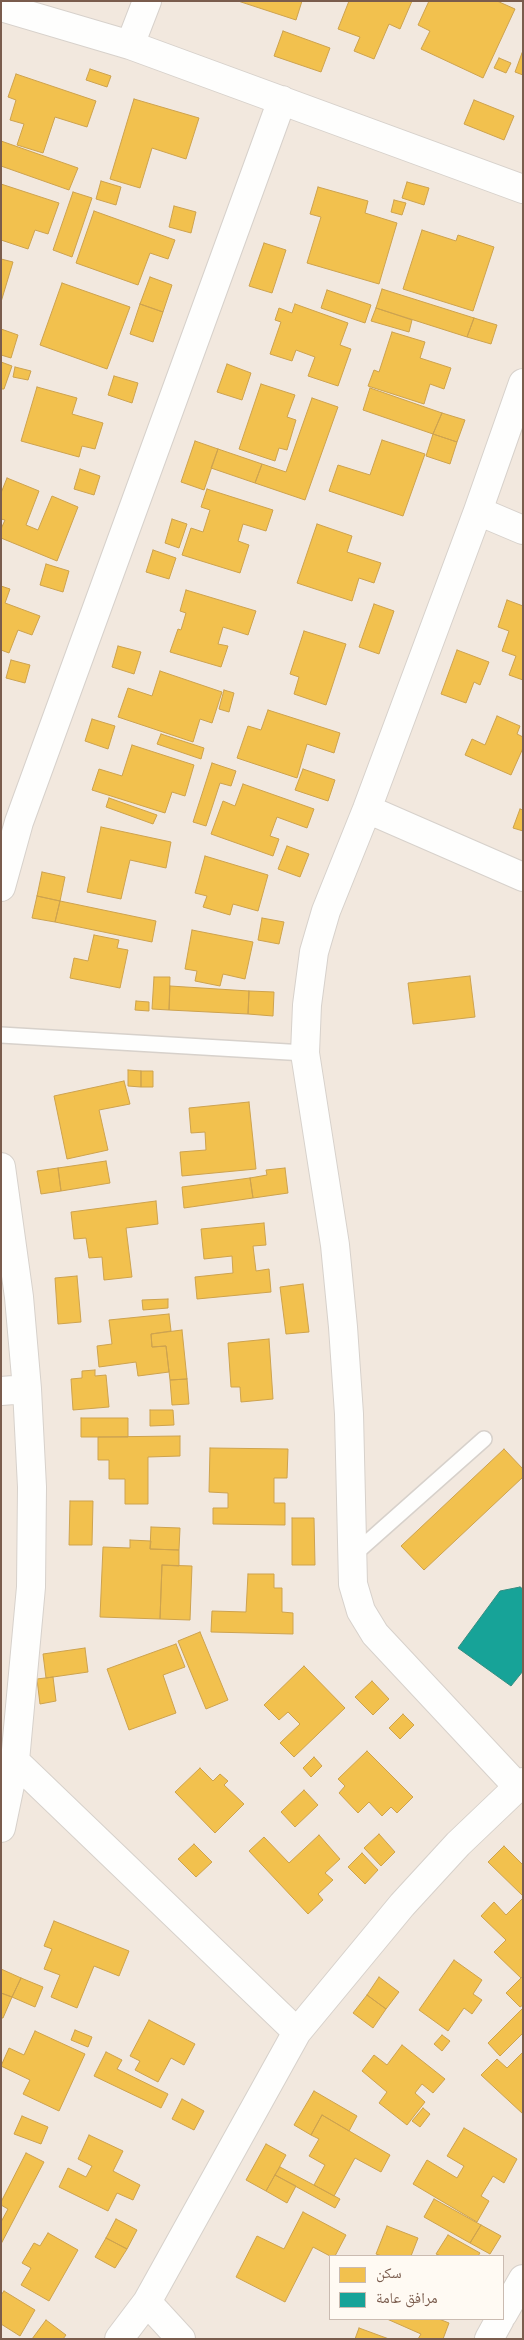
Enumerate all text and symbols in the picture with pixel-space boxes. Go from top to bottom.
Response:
legend [329,2255,504,2320]
text: سكن [376,2263,402,2282]
text: مرافق عامة [376,2288,438,2307]

